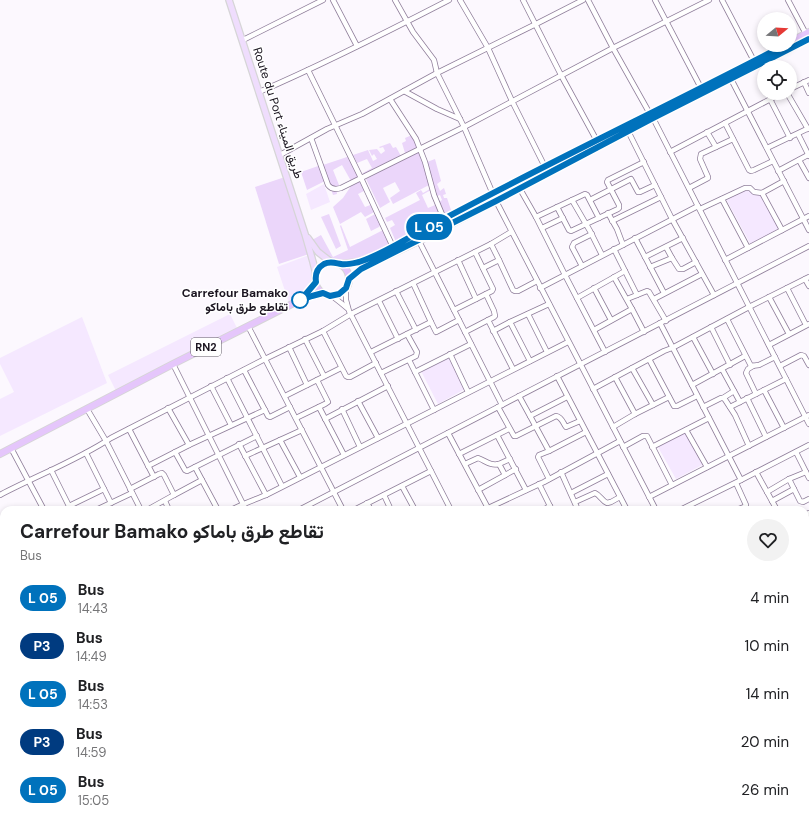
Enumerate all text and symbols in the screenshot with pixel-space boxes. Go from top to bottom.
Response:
north arrow [757,12,797,52]
map controls [757,12,797,100]
street label: Route du Port طريق الميناء [249,45,307,181]
button: locate [757,60,797,100]
line badge: L 05 [401,214,457,240]
text: L 05 [414,218,444,236]
place label: Carrefour Bamako تقاطع طرق باماكو [182,285,288,315]
marker: Carrefour Bamako تقاطع طرق باماكو [291,291,309,309]
road number: RN2 [191,338,221,356]
text: Carrefour Bamako تقاطع طرق باماكو [20,519,324,544]
button: heart [747,519,789,561]
text: Bus [20,547,42,564]
text: Bus [78,580,104,600]
text: 4 min [750,588,789,608]
text: L 05 [28,589,58,607]
text: 14:43 [78,600,108,617]
text: Bus [76,628,103,648]
text: 10 min [744,636,789,656]
text: P3 [33,637,51,655]
text: 14:49 [76,648,107,665]
text: Bus [78,676,104,696]
text: 14 min [746,684,789,704]
text: L 05 [28,685,58,703]
text: 14:53 [78,696,108,713]
text: Bus [76,724,103,744]
text: 20 min [741,732,789,752]
text: P3 [33,733,51,751]
text: 14:59 [76,744,106,761]
text: Bus [78,772,104,792]
text: 26 min [741,780,789,800]
text: L 05 [28,781,58,799]
text: 15:05 [78,792,109,809]

